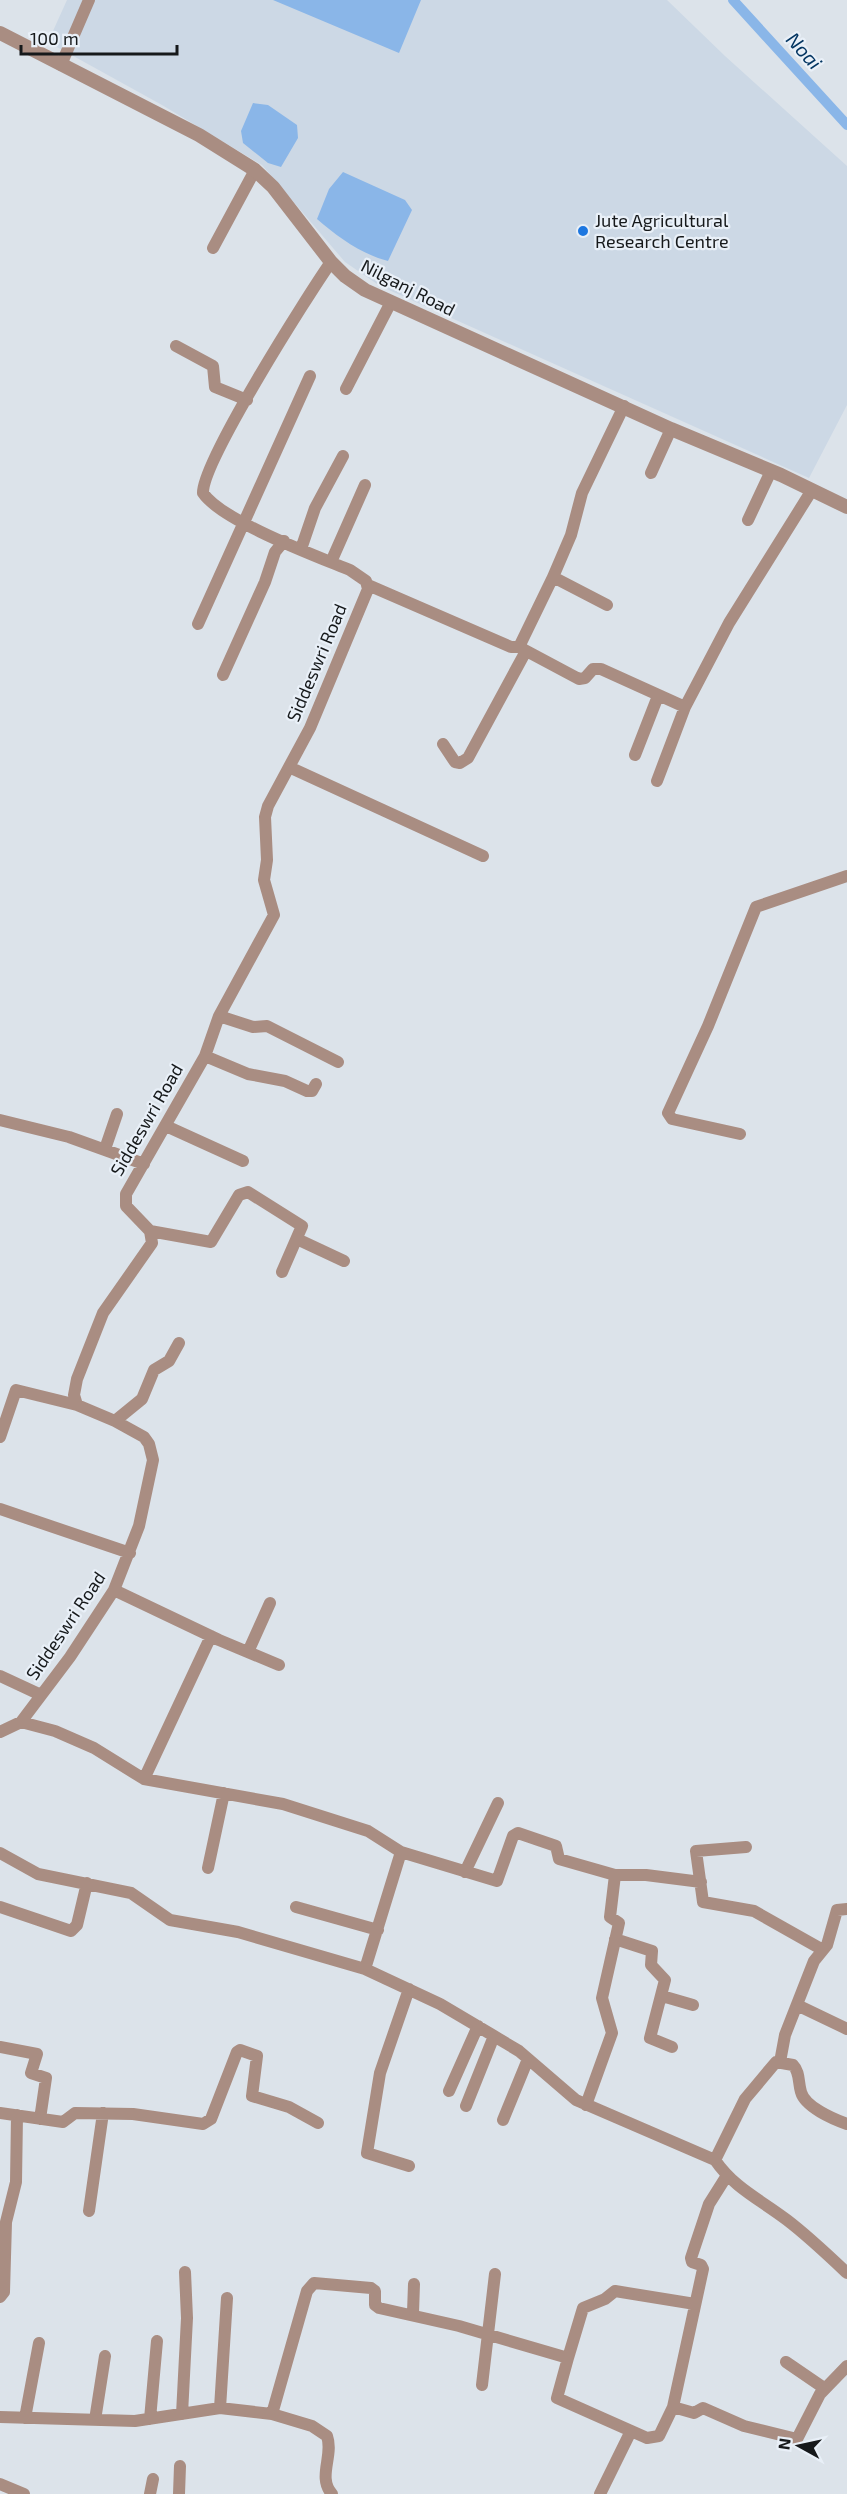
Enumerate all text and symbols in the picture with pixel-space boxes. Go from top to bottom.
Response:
scale bar [21,18,177,56]
text: 100 m [30,27,79,49]
water label: Noai [782,27,828,74]
place label: Jute Agricultural Research Centre [595,209,729,252]
marker: Jute Agricultural Research Centre [576,224,590,238]
street label: Nilganj Road [358,254,459,320]
street label: Siddeswri Road [281,600,351,725]
street label: Siddeswri Road [105,1059,187,1180]
street label: Siddeswri Road [21,1567,110,1684]
north arrow [769,2416,829,2476]
text: N [773,2437,794,2451]

